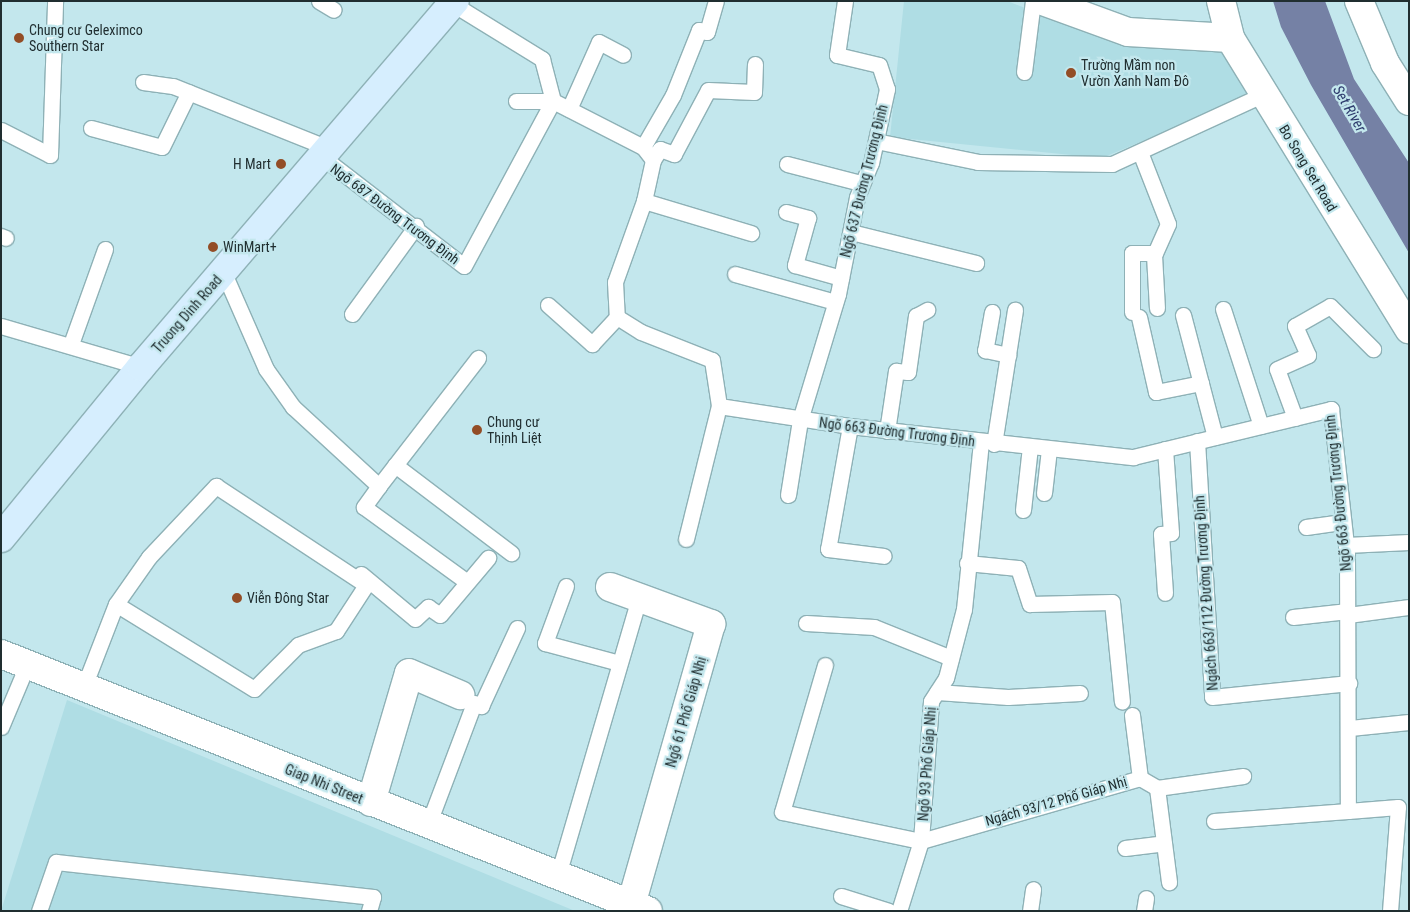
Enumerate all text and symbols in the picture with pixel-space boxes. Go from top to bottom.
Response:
place label: Chung cư Geleximco Southern Star [29,22,143,54]
marker: Chung cư Geleximco Southern Star [13,32,25,44]
place label: Trường Mầm non Vườn Xanh Nam Đô [1081,57,1189,90]
marker: Trường Mầm non Vườn Xanh Nam Đô [1065,67,1077,79]
water label: Set River [1329,83,1369,135]
street label: Ngõ 637 Đường Trương Định [837,103,891,259]
street label: Bo Song Set Road [1275,122,1341,214]
place label: H Mart [233,156,271,172]
marker: H Mart [275,158,287,170]
street label: Ngõ 687 Đường Trương Định [327,160,463,268]
place label: WinMart+ [223,239,277,255]
marker: WinMart+ [207,241,219,253]
street label: Truong Dinh Road [149,272,225,356]
place label: Chung cư Thịnh Liệt [487,414,542,447]
street label: Ngõ 663 Đường Trương Định [818,414,976,450]
street label: Ngõ 663 Đường Trương Định [1321,414,1355,572]
marker: Chung cư Thịnh Liệt [471,424,483,436]
street label: Ngách 663/112 Đường Trương Định [1191,495,1221,691]
place label: Viễn Đông Star [247,590,329,606]
marker: Viễn Đông Star [231,592,243,604]
street label: Ngõ 61 Phố Giáp Nhị [662,655,710,769]
street label: Ngõ 93 Phố Giáp Nhị [915,706,939,822]
street label: Giap Nhi Street [282,761,366,807]
street label: Ngách 93/12 Phố Giáp Nhị [983,773,1129,829]

